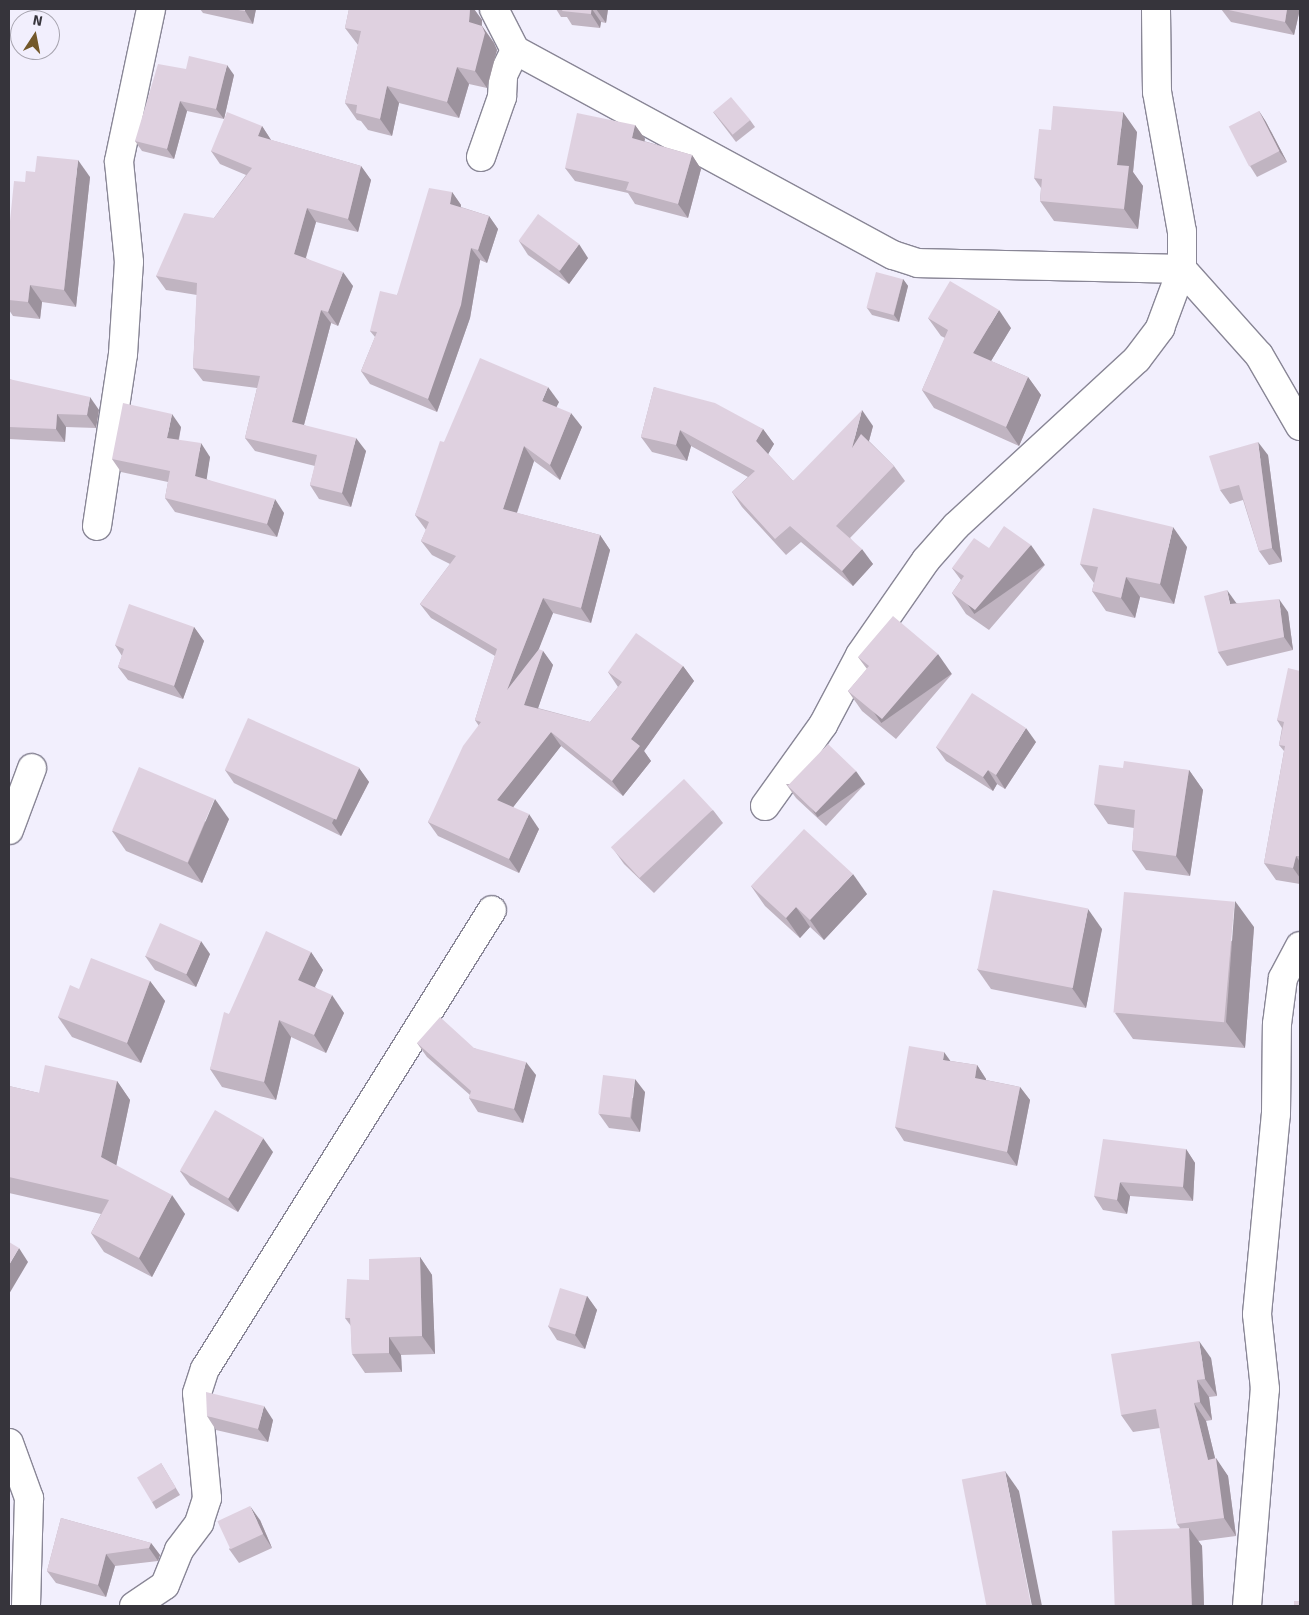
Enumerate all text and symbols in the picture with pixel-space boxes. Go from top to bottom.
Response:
north arrow [10,10,60,60]
text: N [31,11,44,30]

